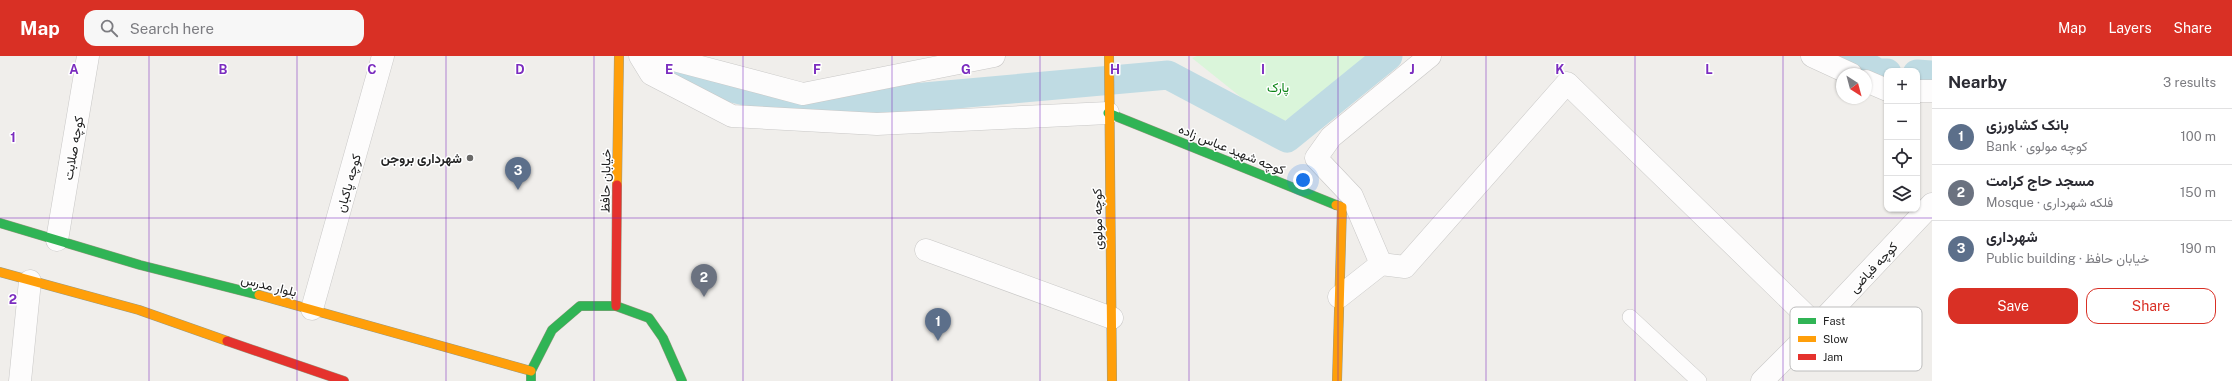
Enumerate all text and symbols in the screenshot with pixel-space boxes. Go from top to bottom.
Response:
search box [84,10,364,46]
text: Map [20,17,60,39]
icon: search [98,17,120,39]
text: Search here [130,20,214,37]
text: Map [2058,20,2086,36]
text: Layers [2108,20,2152,36]
text: Share [2174,20,2212,36]
text: A [69,62,79,77]
text: B [219,62,228,77]
text: C [367,62,377,77]
text: D [515,62,525,77]
text: E [665,62,673,77]
text: F [813,62,821,77]
text: G [961,62,971,77]
text: H [1110,62,1120,77]
text: I [1261,62,1265,77]
text: J [1409,62,1415,77]
text: K [1555,62,1565,77]
text: L [1705,62,1713,77]
north arrow [1836,68,1872,104]
map controls [1884,68,1920,212]
button: + [1884,68,1920,104]
text: Nearby [1948,72,2007,92]
text: 3 results [2163,75,2216,90]
park label: پارک [1267,80,1289,97]
button: − [1884,104,1920,140]
street label: کوچه صلابت [60,115,89,182]
text: بانک کشاورزی [1986,116,2069,133]
street label: کوچه شهید عباس زاده [1176,121,1288,180]
text: 1 [1958,129,1964,144]
text: 100 m [2180,129,2216,144]
text: 1 [10,130,16,145]
text: Bank · کوچه مولوی [1986,139,2088,154]
button: locate [1884,140,1920,176]
street label: خیابان حافظ [597,149,615,213]
place label: شهرداری بروجن [381,151,462,167]
street label: کوچه پاکبان [333,152,366,215]
marker: شهرداری بروجن [465,153,475,163]
pin: 3 [505,157,531,190]
your location [1293,170,1313,190]
text: مسجد حاج کرامت [1986,172,2094,189]
button: layers [1884,176,1920,212]
text: 2 [1957,185,1965,200]
text: 150 m [2180,185,2216,200]
street label: کوچه مولوی [1089,188,1108,250]
text: Mosque · فلکه شهرداری [1986,195,2113,210]
text: شهرداری [1986,228,2038,245]
street label: کوچه فیاضی [1846,239,1902,297]
text: 3 [1957,241,1965,256]
text: 190 m [2180,241,2216,256]
text: Public building · خیابان حافظ [1986,251,2149,266]
pin: 2 [691,264,717,297]
street label: بلوار مدرس [239,271,299,301]
button: Save [1948,288,2078,324]
button: Share [2086,288,2216,324]
text: 2 [9,292,17,307]
legend [1790,307,1922,371]
pin: 1 [925,308,951,341]
text: Fast [1823,315,1845,327]
text: Slow [1823,333,1849,345]
text: Jam [1823,351,1843,363]

